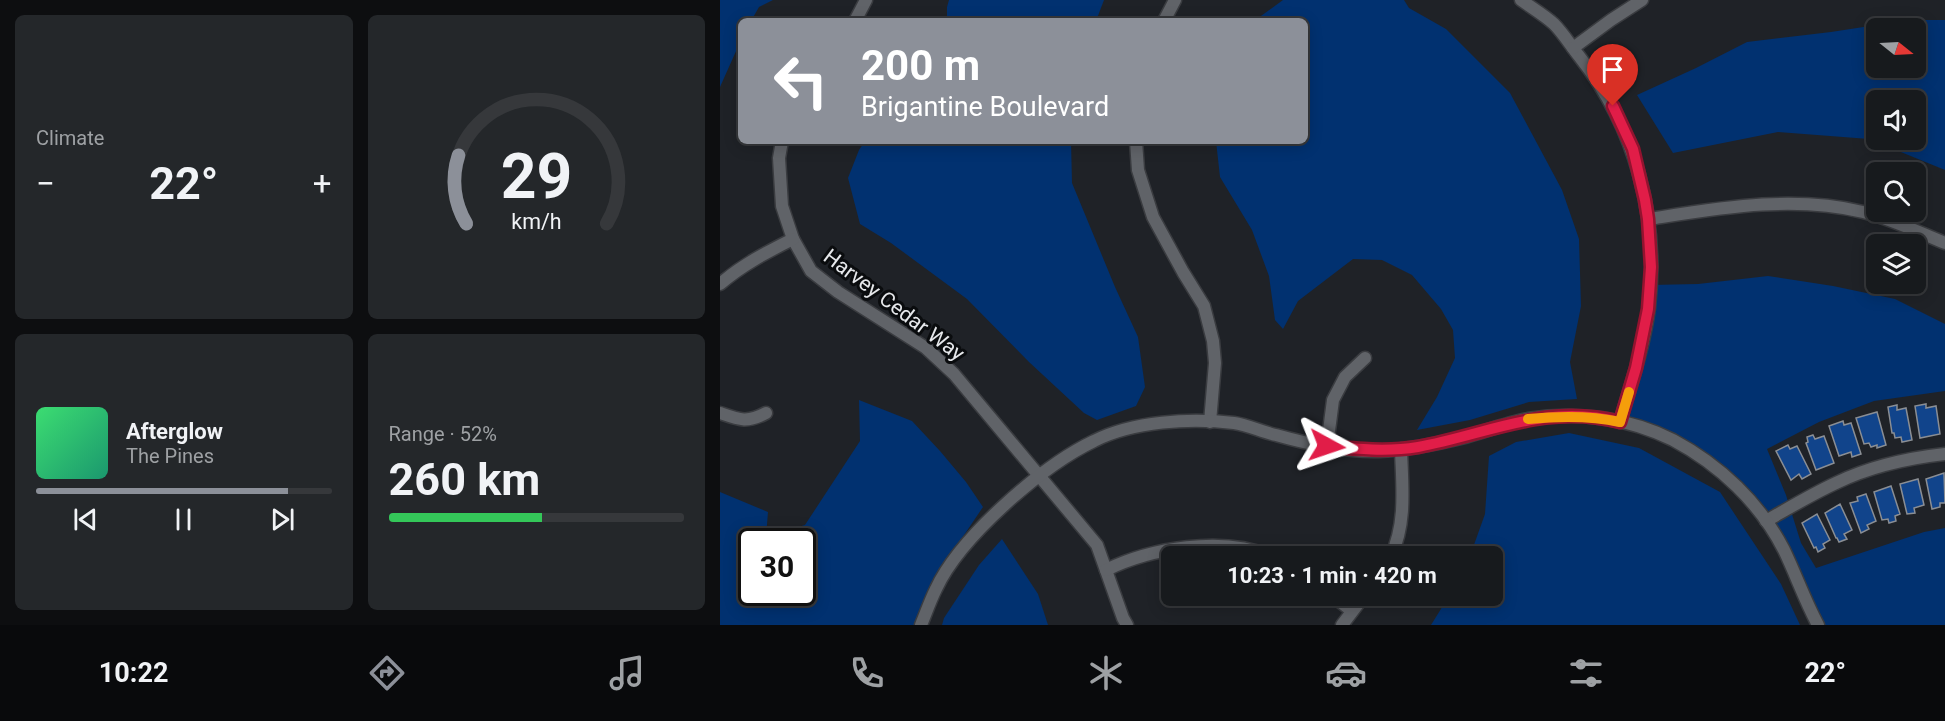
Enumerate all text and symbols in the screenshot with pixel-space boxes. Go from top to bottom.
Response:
north arrow [1866,18,1926,78]
map controls [1866,18,1926,294]
text: 200 m [861,41,980,90]
icon: left [762,42,840,120]
pin [1587,44,1638,106]
icon: arrive [1596,53,1629,86]
button: sound [1866,90,1926,150]
text: Brigantine Boulevard [861,91,1109,123]
text: Climate [36,126,104,150]
text: 29 [500,140,572,213]
text: 22° [149,157,218,210]
button: search [1866,162,1926,222]
text: − [36,164,55,203]
text: + [313,164,332,203]
text: km/h [511,209,561,234]
button: layers [1866,234,1926,294]
street label: Harvey Cedar Way [819,244,969,366]
position arrow [1295,414,1359,478]
text: Afterglow [126,419,223,444]
text: Range · 52% [389,422,497,446]
text: The Pines [126,444,214,468]
text: 260 km [389,453,540,506]
icon: previous [69,503,102,536]
icon: pause [167,503,200,536]
icon: next [266,503,299,536]
speed limit sign: 30 [738,528,816,606]
text: 10:23 · 1 min · 420 m [1227,563,1437,588]
icon: directions [366,652,408,694]
icon: music [606,652,648,694]
icon: phone [846,652,888,694]
icon: climate [1085,652,1127,694]
icon: car [1325,652,1367,694]
icon: filters [1565,652,1607,694]
text: 10:22 [99,657,168,689]
text: 22° [1805,657,1846,689]

